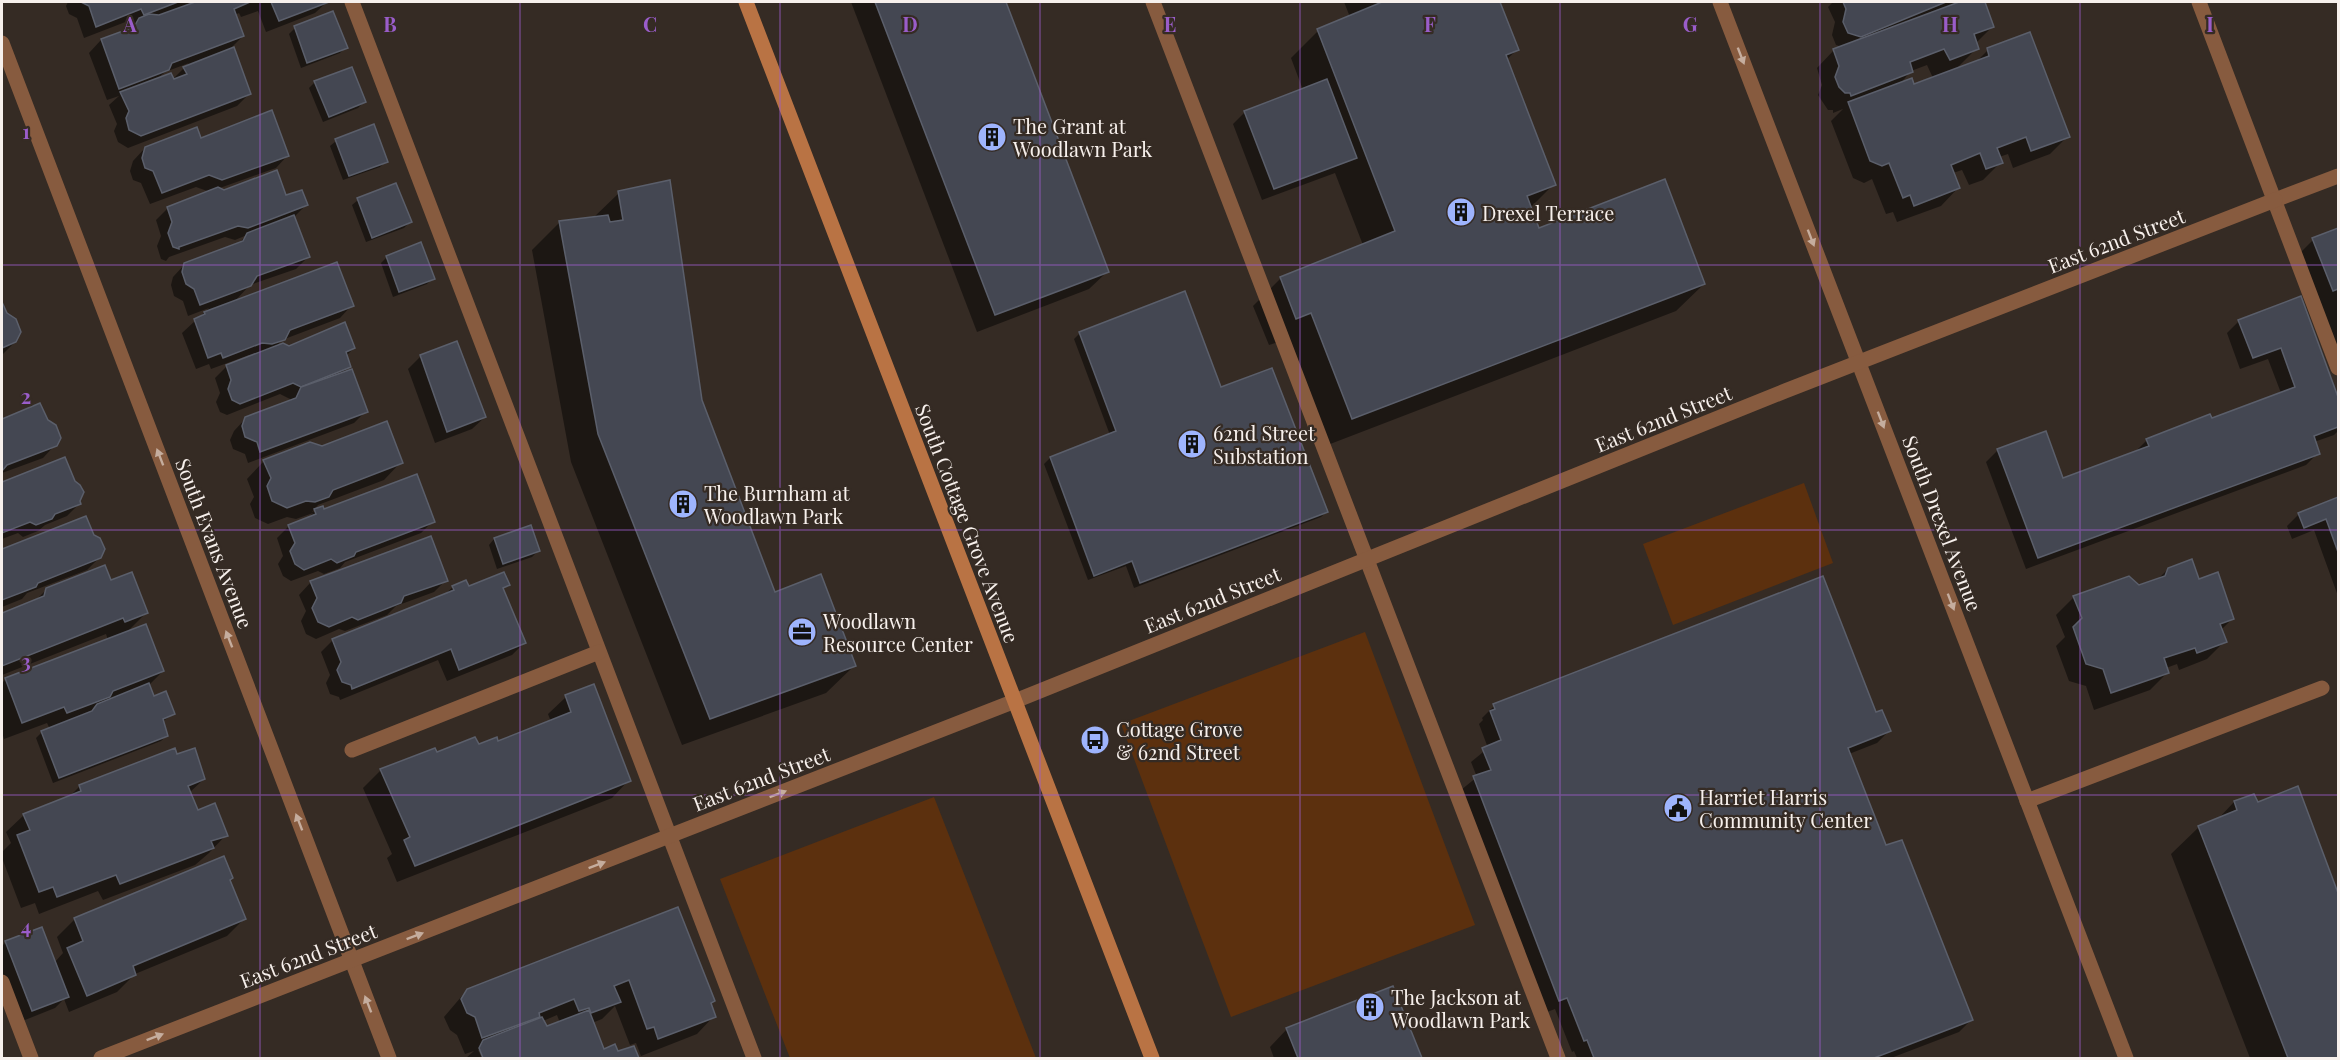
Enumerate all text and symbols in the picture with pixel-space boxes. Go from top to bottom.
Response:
text: A [122,10,137,37]
text: B [383,10,397,37]
text: C [643,10,657,37]
text: D [902,10,918,37]
text: E [1164,10,1176,37]
text: F [1424,10,1436,37]
text: G [1683,10,1698,37]
text: H [1942,10,1958,37]
text: I [2206,10,2214,37]
one-way arrow [1737,47,1746,65]
place label: The Grant at Woodlawn Park [1012,112,1152,162]
text: 1 [22,117,30,144]
building icon: The Grant at Woodlawn Park [976,121,1008,153]
building icon: Drexel Terrace [1445,196,1477,228]
place label: Drexel Terrace [1482,199,1614,226]
street label: East 62nd Street [2043,201,2189,279]
one-way arrow [1807,229,1816,247]
street label: East 62nd Street [1591,378,1736,458]
text: 2 [21,382,31,409]
street label: South Cottage Grove Avenue [910,400,1026,646]
one-way arrow [1877,411,1886,429]
place label: 62nd Street Substation [1213,419,1316,469]
building icon: 62nd Street Substation [1176,428,1208,460]
street label: South Drexel Avenue [1897,431,1989,615]
one-way arrow [154,448,164,466]
street label: South Evans Avenue [170,454,260,632]
place label: The Burnham at Woodlawn Park [703,479,850,529]
building icon: The Burnham at Woodlawn Park [667,488,699,520]
street label: East 62nd Street [1140,559,1285,639]
one-way arrow [1946,594,1956,612]
place label: Woodlawn Resource Center [822,607,973,657]
office icon: Woodlawn Resource Center [786,616,818,648]
one-way arrow [224,630,234,648]
text: 3 [21,647,31,674]
place label: Cottage Grove & 62nd Street [1116,715,1243,765]
bus stop icon: Cottage Grove & 62nd Street [1079,724,1111,756]
street label: East 62nd Street [688,739,834,817]
place label: Harriet Harris Community Center [1699,783,1872,833]
one-way arrow [769,788,787,798]
public building icon: Harriet Harris Community Center [1662,792,1694,824]
one-way arrow [294,812,304,830]
one-way arrow [588,860,606,870]
text: 4 [21,912,31,939]
street label: East 62nd Street [235,916,381,994]
one-way arrow [406,931,424,940]
place label: The Jackson at Woodlawn Park [1390,983,1530,1033]
building icon: The Jackson at Woodlawn Park [1354,991,1386,1023]
one-way arrow [363,995,373,1013]
one-way arrow [146,1032,164,1041]

